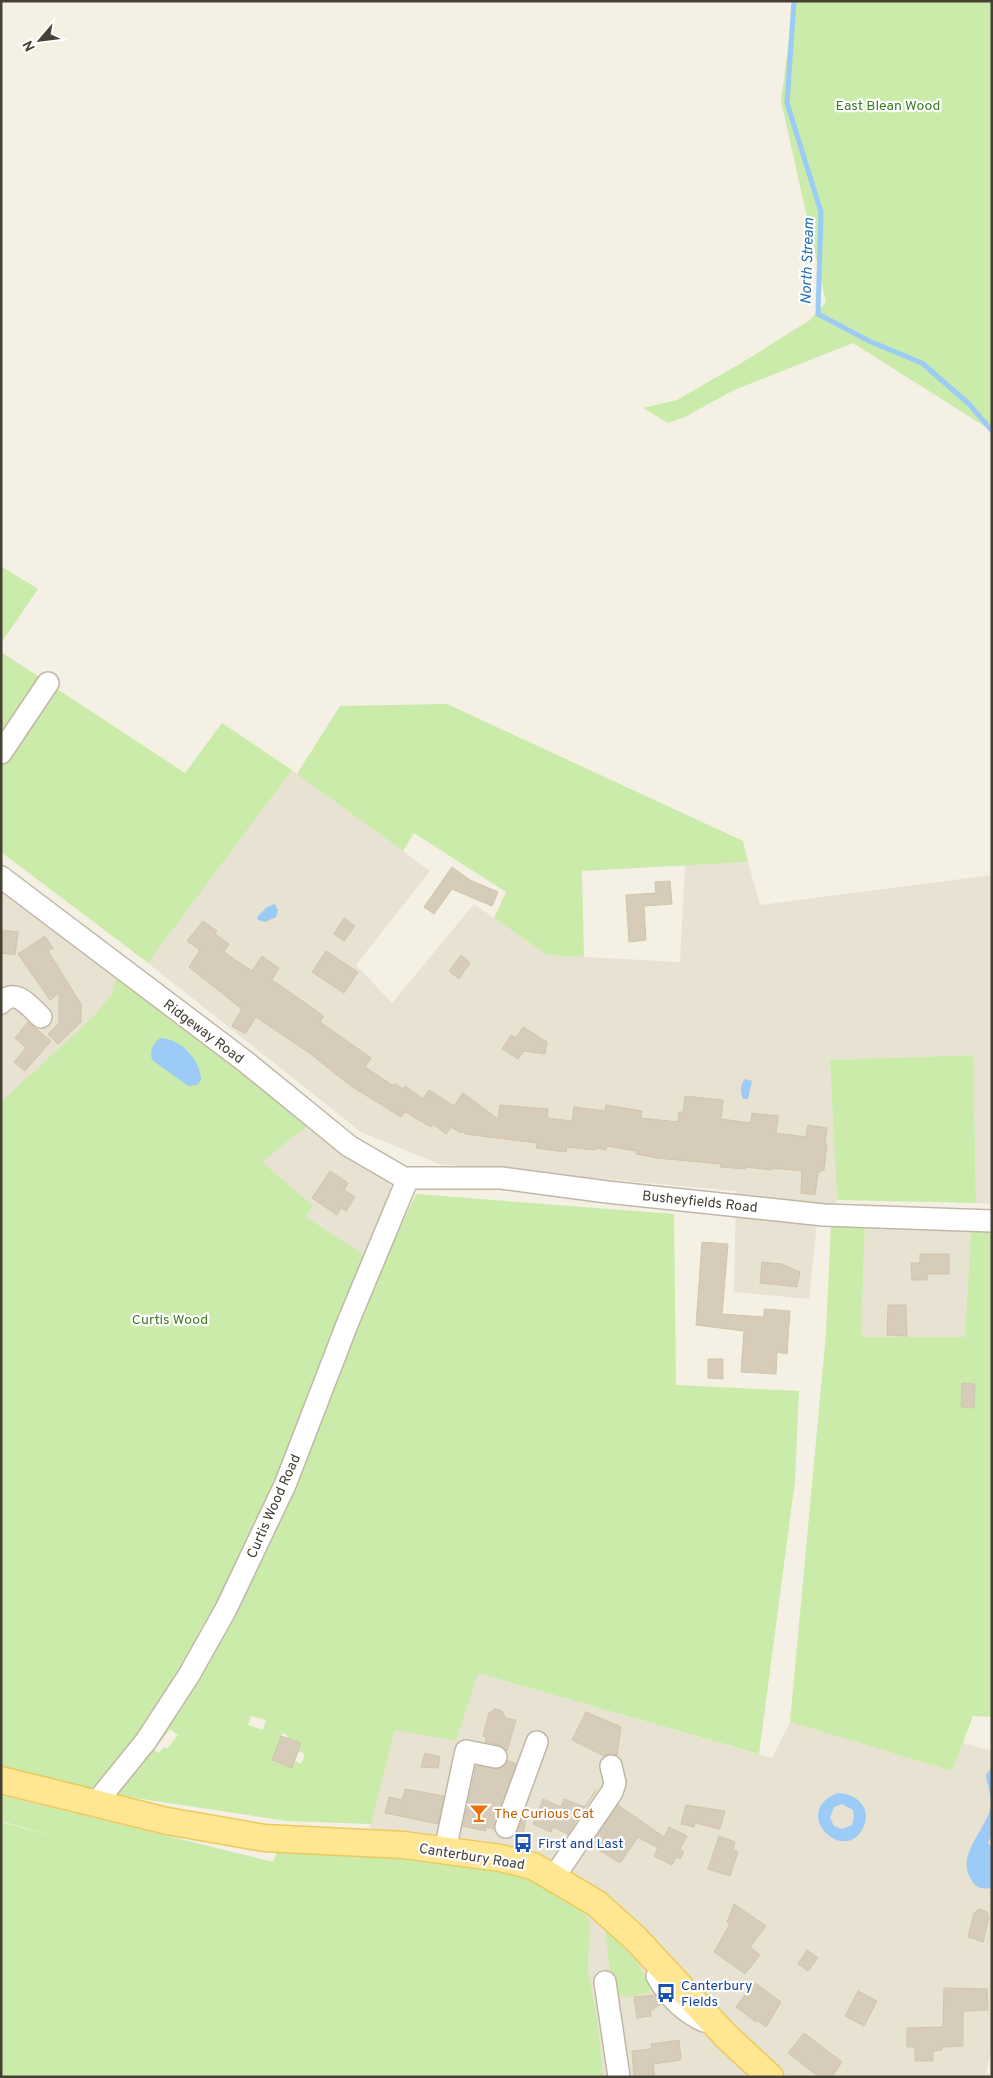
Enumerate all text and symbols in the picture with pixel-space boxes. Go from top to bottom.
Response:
north arrow [15,15,65,65]
text: N [20,37,40,54]
park label: East Blean Wood [836,98,940,115]
water label: North Stream [797,217,820,305]
street label: Ridgeway Road [160,996,247,1068]
street label: Busheyfields Road [641,1188,758,1217]
park label: Curtis Wood [132,1312,208,1329]
street label: Curtis Wood Road [244,1452,305,1561]
bar icon: The Curious Cat [468,1802,490,1824]
place label: The Curious Cat [494,1806,594,1823]
bus stop icon: First and Last [512,1832,534,1854]
place label: First and Last [538,1836,623,1853]
street label: Canterbury Road [418,1841,526,1874]
place label: Canterbury Fields [681,1978,752,2011]
bus stop icon: Canterbury Fields [655,1982,677,2004]

